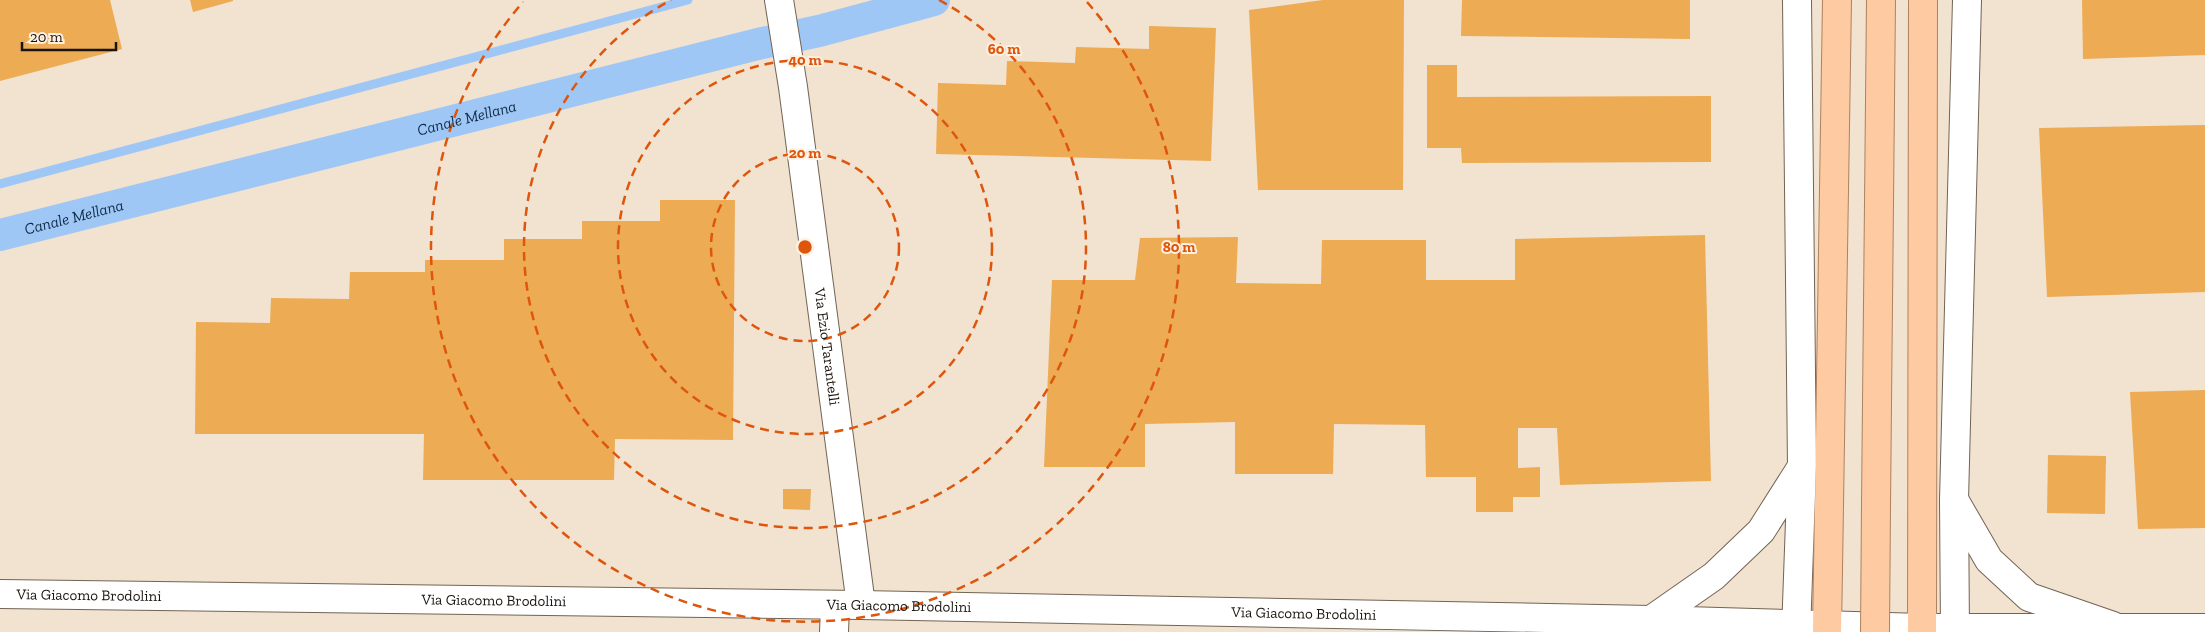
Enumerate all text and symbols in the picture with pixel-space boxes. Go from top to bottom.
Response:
scale bar [22,20,116,52]
text: 20 m [30,28,63,46]
text: 60 m [988,40,1020,58]
text: 40 m [788,51,822,69]
water label: Canale Mellana [415,96,518,140]
text: 20 m [789,144,821,162]
water label: Canale Mellana [22,195,125,239]
centre of rings [796,238,814,256]
text: 80 m [1163,238,1195,256]
street label: Via Ezio Tarantelli [810,286,844,406]
street label: Via Giacomo Brodolini [15,585,162,605]
street label: Via Giacomo Brodolini [420,590,566,610]
street label: Via Giacomo Brodolini [825,596,972,616]
street label: Via Giacomo Brodolini [1230,603,1376,624]

